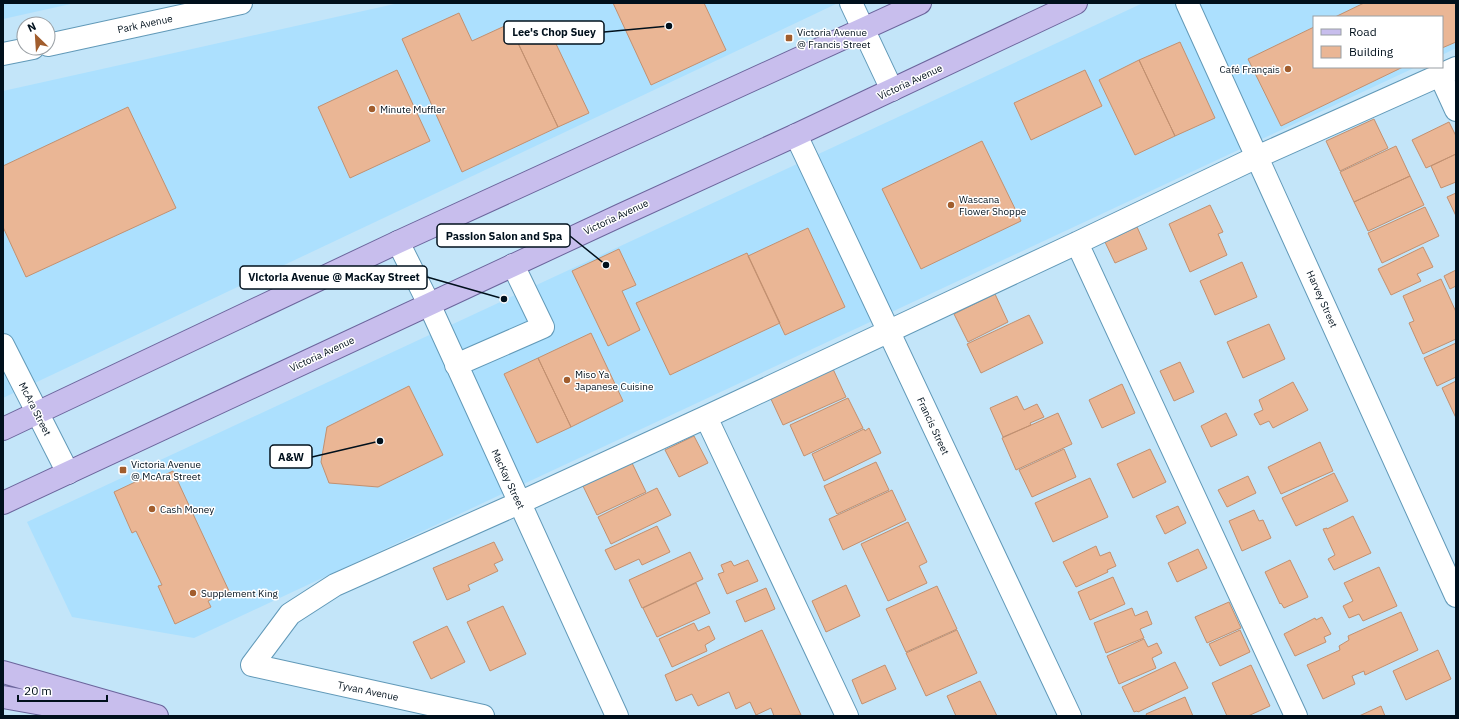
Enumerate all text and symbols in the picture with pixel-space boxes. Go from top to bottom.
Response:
street label: Park Avenue [116,12,174,36]
north arrow [16,16,56,56]
legend [1313,16,1443,68]
text: N [25,19,38,35]
callout: Lee's Chop Suey [504,21,604,44]
text: Road [1349,24,1377,39]
text: Lee's Chop Suey [512,25,596,39]
place label: Victoria Avenue @ Francis Street [797,26,871,51]
marker: Victoria Avenue @ Francis Street [784,33,794,43]
text: Building [1349,44,1394,59]
street label: Victoria Avenue [876,61,945,103]
place label: Café Français [1220,63,1280,76]
marker: Café Français [1283,64,1293,74]
place label: Minute Muffler [380,103,446,116]
marker: Minute Muffler [367,104,377,114]
place label: Wascana Flower Shoppe [959,193,1027,218]
street label: Victoria Avenue [582,196,651,238]
marker: Wascana Flower Shoppe [946,200,956,210]
callout: Passion Salon and Spa [437,224,570,247]
text: Passion Salon and Spa [446,229,562,243]
callout: Victoria Avenue @ MacKay Street [240,266,427,289]
street label: Harvey Street [1304,268,1341,330]
text: Victoria Avenue @ MacKay Street [248,270,420,284]
street label: Victoria Avenue [288,333,357,375]
place label: Miso Ya Japanese Cuisine [575,368,654,393]
marker: Miso Ya Japanese Cuisine [562,375,572,385]
street label: McAra Street [16,380,54,438]
street label: Francis Street [914,395,952,457]
callout: A&W [270,445,312,468]
street label: MacKay Street [488,447,528,512]
text: A&W [278,450,304,464]
place label: Victoria Avenue @ McAra Street [131,458,201,483]
marker: Victoria Avenue @ McAra Street [118,465,128,475]
place label: Cash Money [160,503,214,516]
marker: Cash Money [147,504,157,514]
place label: Supplement King [201,587,279,600]
marker: Supplement King [188,588,198,598]
scale bar [18,677,107,703]
street label: Tyvan Avenue [336,678,400,704]
text: 20 m [24,683,52,698]

